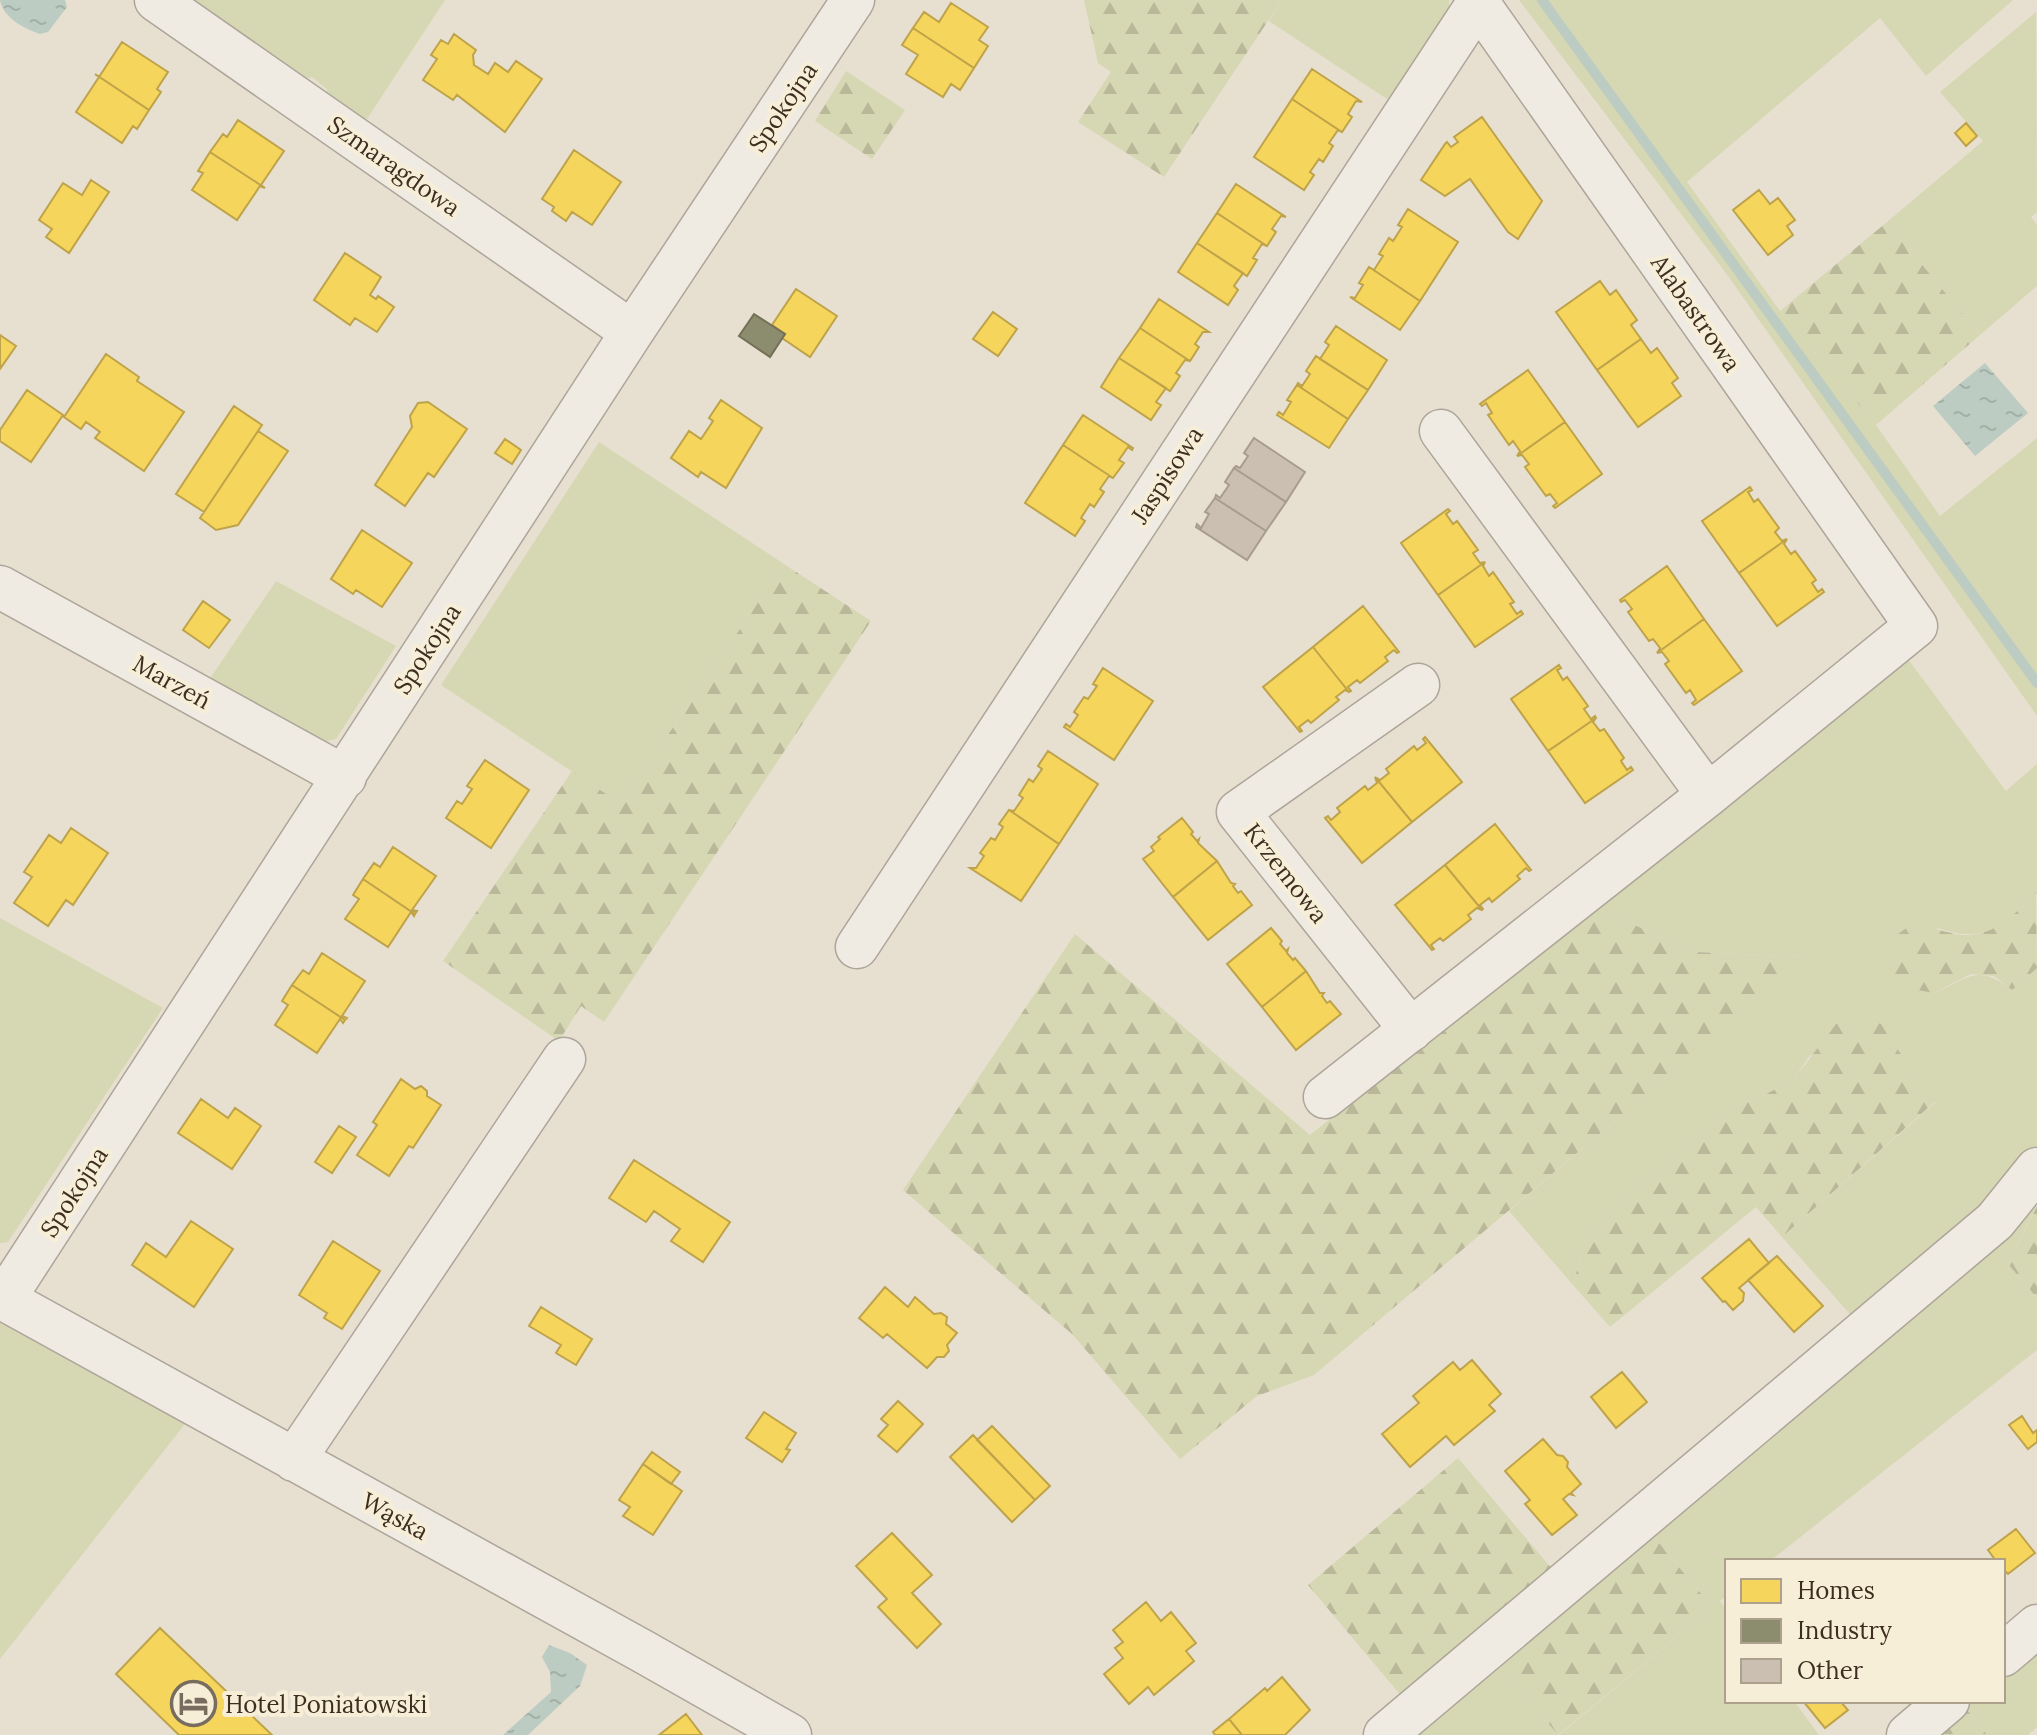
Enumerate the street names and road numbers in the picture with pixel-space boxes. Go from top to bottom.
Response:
street label: Spokojna [742,56,824,158]
street label: Szmaragdowa [322,109,466,223]
street label: Alabastrowa [1644,248,1748,378]
street label: Jaspisowa [1124,421,1210,530]
street label: Spokojna [386,598,468,700]
street label: Marzeń [128,648,216,716]
street label: Krzemowa [1237,817,1335,929]
street label: Spokojna [33,1141,115,1243]
street label: Wąska [356,1485,434,1547]

